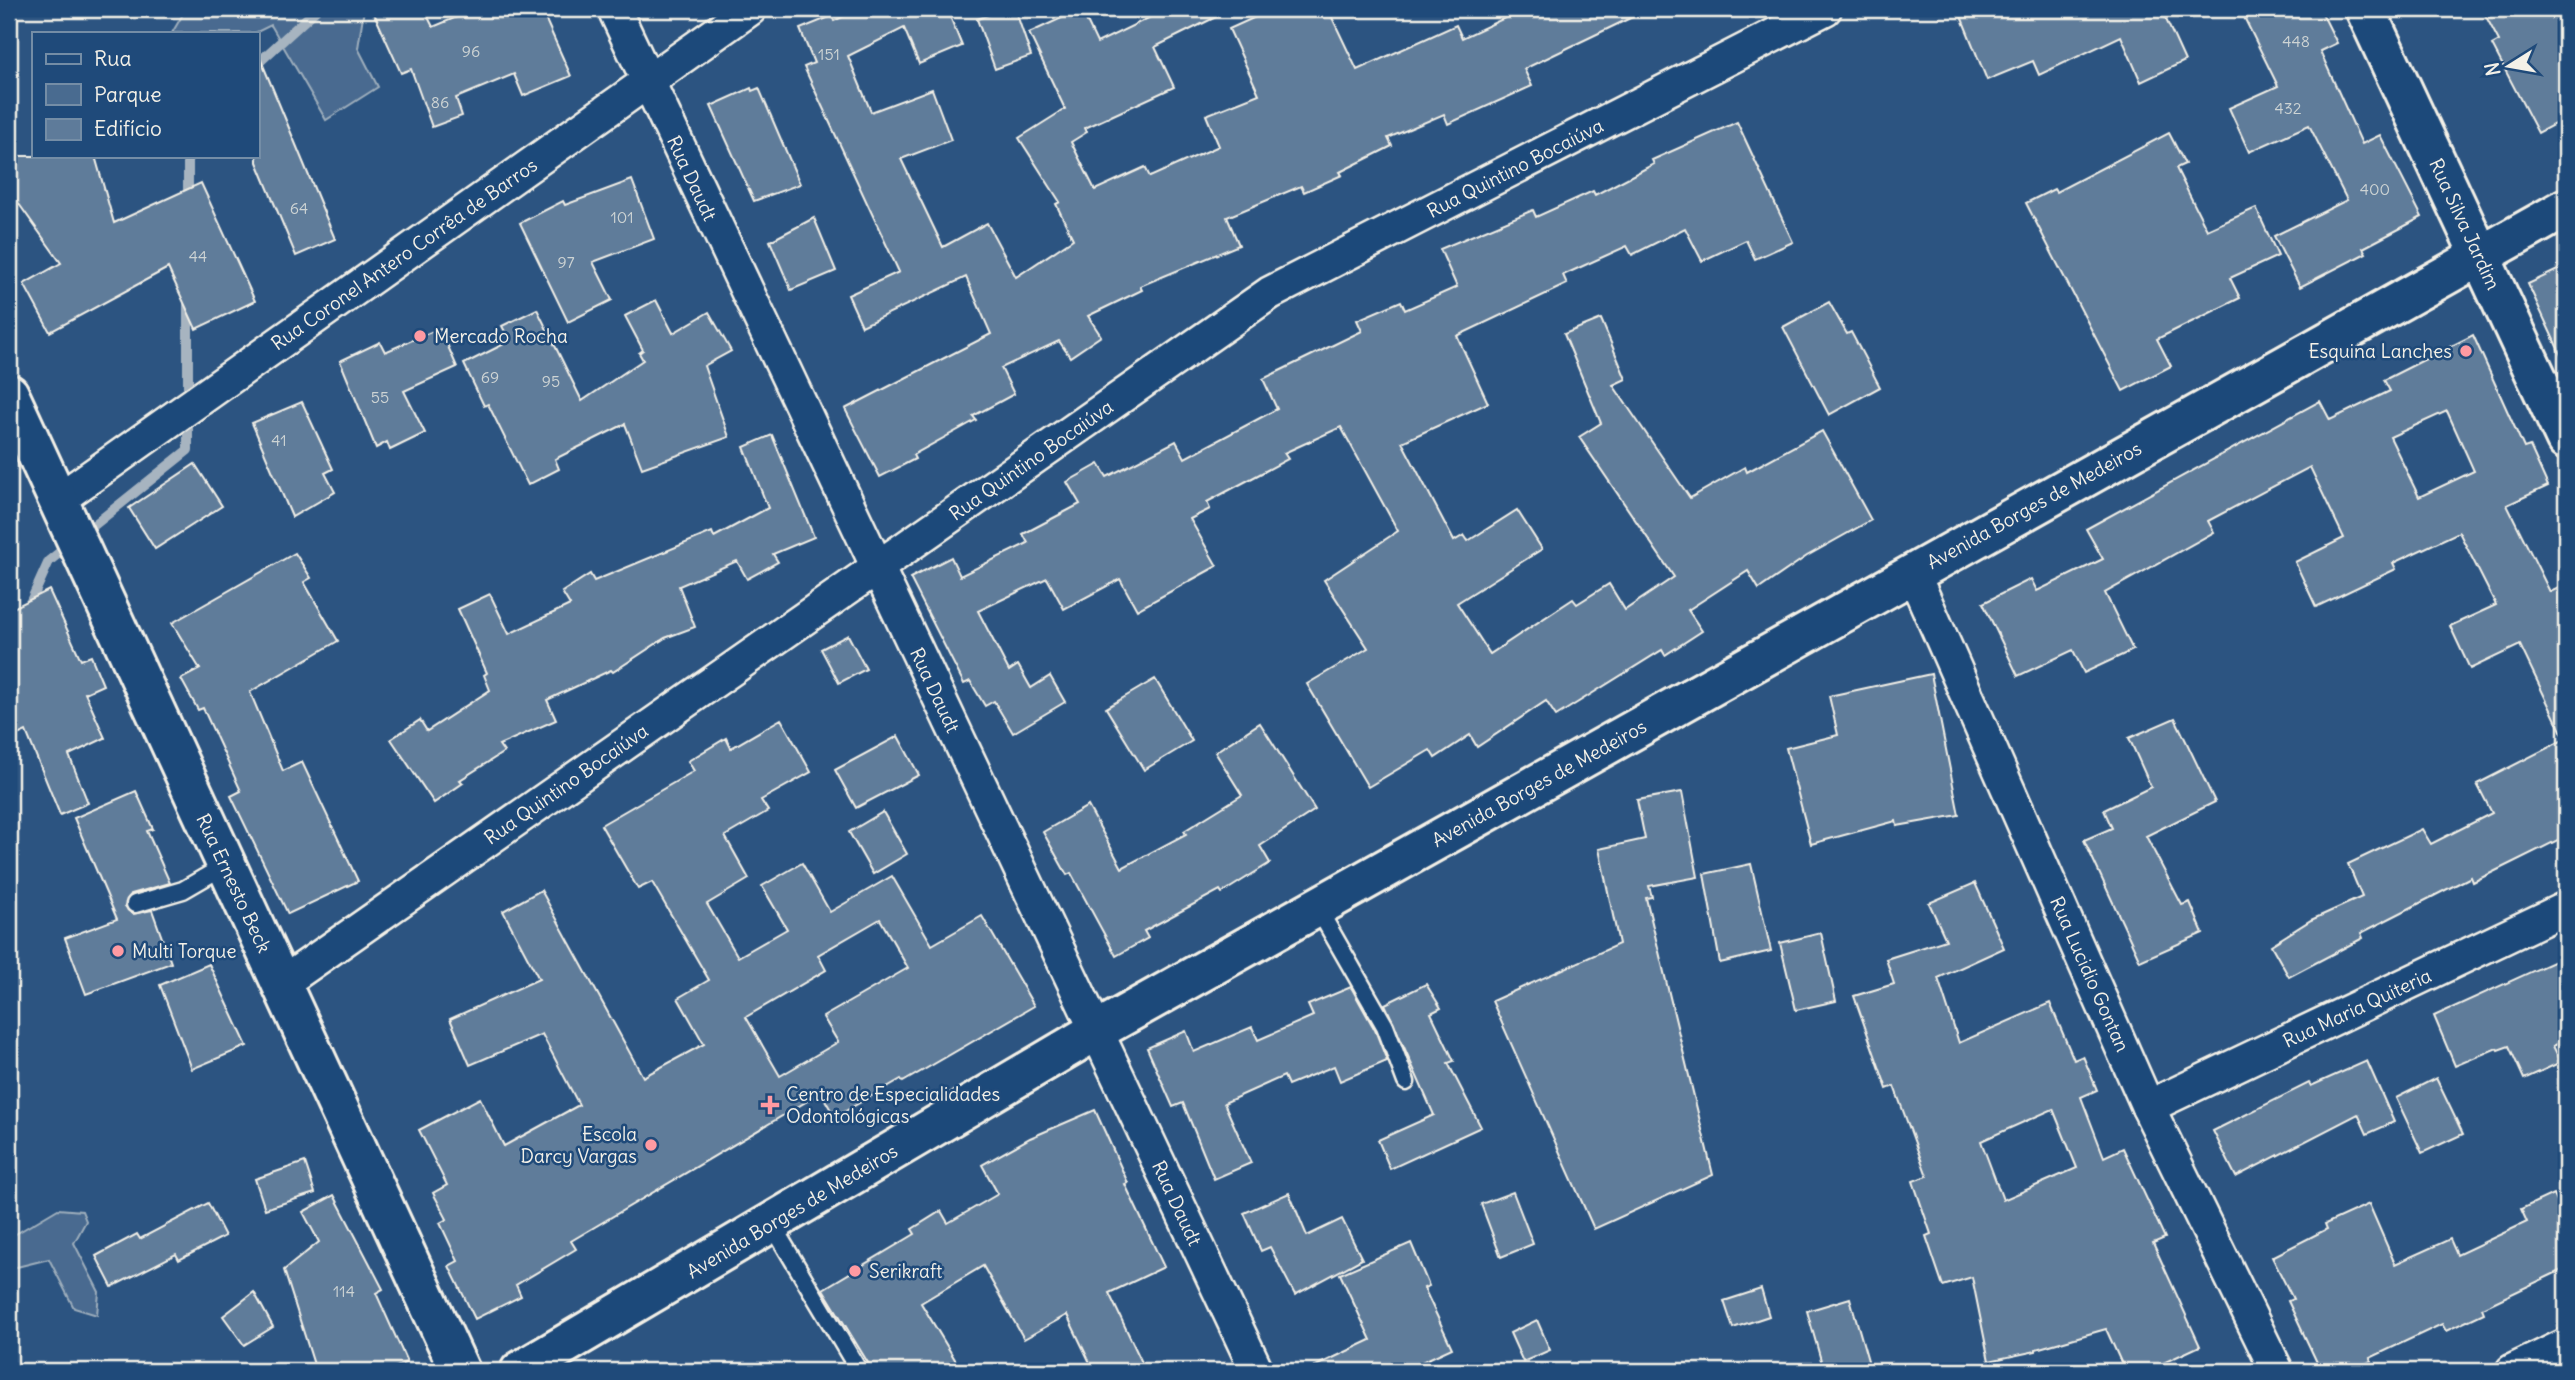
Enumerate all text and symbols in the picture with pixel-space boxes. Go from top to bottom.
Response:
house number: 448 [2282,31,2310,51]
legend [32,32,259,158]
north arrow [2474,32,2544,102]
house number: 96 [462,41,480,61]
house number: 151 [818,44,840,64]
text: Rua [94,45,131,72]
text: N [2479,61,2505,78]
text: Parque [94,81,162,108]
house number: 86 [431,92,449,112]
house number: 432 [2274,98,2302,118]
street label: Rua Quintino Bocaiúva [1423,113,1607,223]
text: Edifício [94,115,162,142]
street label: Rua Daudt [662,132,722,224]
street label: Rua Coronel Antero Corrêa de Barros [266,153,542,355]
street label: Rua Silva Jardim [2424,155,2506,293]
house number: 400 [2360,179,2390,199]
house number: 64 [290,198,308,218]
house number: 101 [610,207,634,227]
house number: 44 [189,246,207,266]
house number: 97 [557,252,575,272]
place label: Mercado Rocha [434,324,568,348]
marker: Mercado Rocha [412,328,428,344]
place label: Esquina Lanches [2308,339,2452,363]
marker: Esquina Lanches [2458,343,2474,359]
house number: 69 [481,367,499,387]
house number: 95 [542,371,560,391]
house number: 55 [371,387,389,407]
street label: Rua Quintino Bocaiúva [944,394,1118,526]
house number: 41 [271,430,287,450]
street label: Avenida Borges de Medeiros [1922,436,2146,574]
street label: Rua Daudt [905,644,965,736]
street label: Avenida Borges de Medeiros [1427,714,1651,852]
street label: Rua Quintino Bocaiúva [479,718,653,850]
street label: Rua Ernesto Beck [191,810,277,957]
street label: Rua Lucidio Gontan [2045,893,2135,1055]
place label: Multi Torque [132,939,237,963]
marker: Multi Torque [110,943,126,959]
street label: Rua Maria Quiteria [2279,963,2435,1053]
place label: Centro de Especialidades Odontológicas [786,1082,1000,1128]
marker: Centro de Especialidades Odontológicas [760,1095,780,1115]
place label: Escola Darcy Vargas [521,1122,637,1168]
marker: Escola Darcy Vargas [643,1137,659,1153]
street label: Avenida Borges de Medeiros [682,1138,902,1284]
street label: Rua Daudt [1147,1157,1207,1249]
place label: Serikraft [869,1259,943,1283]
marker: Serikraft [847,1263,863,1279]
house number: 114 [333,1281,355,1301]

